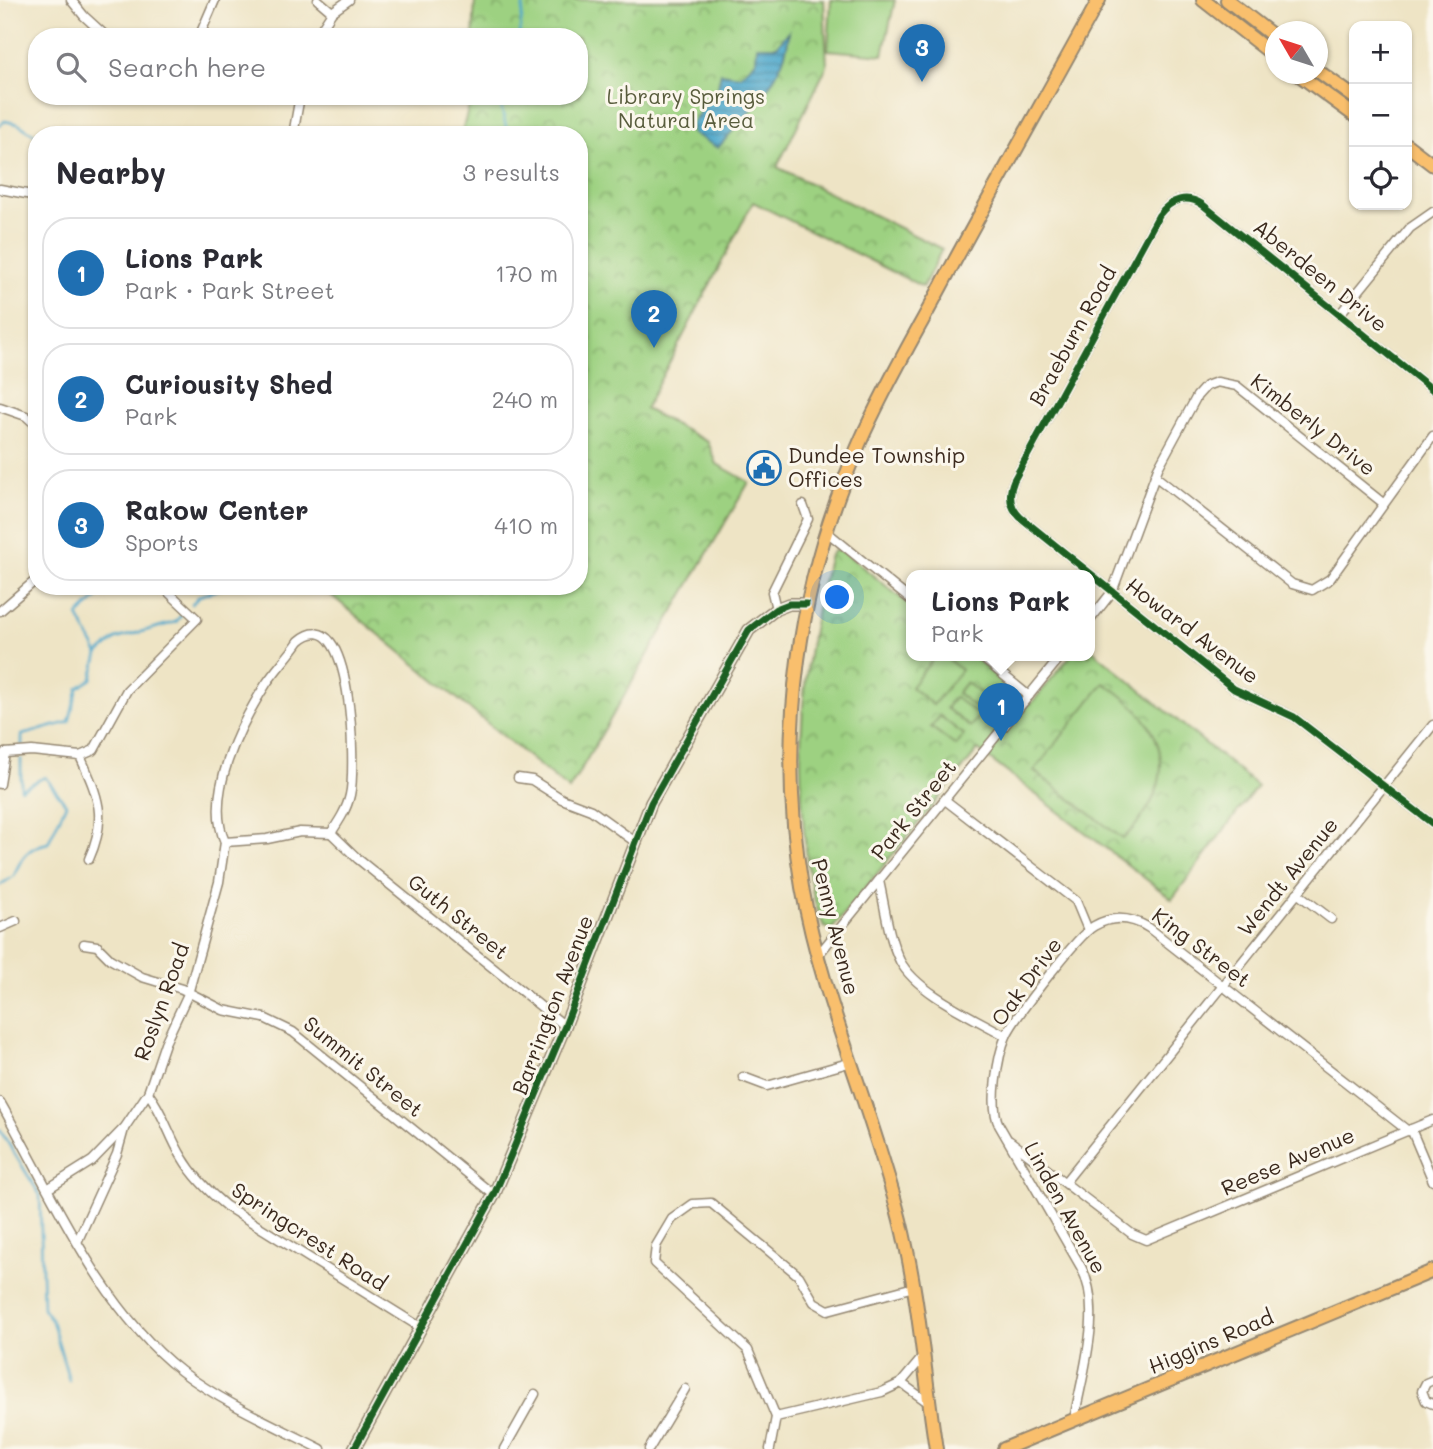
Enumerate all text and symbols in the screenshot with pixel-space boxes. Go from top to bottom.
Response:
north arrow [1265,21,1328,84]
map controls [1349,21,1412,210]
button: + [1349,21,1412,84]
pin: 3 [899,24,945,82]
search box [28,28,588,105]
icon: search [52,48,90,86]
text: Search here [108,50,266,84]
park label: Library Springs Natural Area [607,82,765,133]
button: − [1349,84,1412,147]
button: locate [1349,147,1412,210]
text: Nearby [56,152,166,192]
text: 3 results [463,157,560,187]
street label: Aberdeen Drive [1248,213,1393,337]
text: Lions Park [125,241,263,275]
text: 1 [76,258,86,288]
text: 170 m [495,258,558,288]
street label: Braeburn Road [1022,261,1121,410]
text: Park · Park Street [125,275,335,305]
pin: 2 [631,290,677,348]
text: Curiousity Shed [125,367,332,401]
street label: Kimberly Drive [1246,367,1382,481]
text: 2 [75,384,87,414]
text: 240 m [492,384,558,414]
text: Park [125,401,177,431]
place label: Dundee Township Offices [788,441,965,492]
public building icon: Dundee Township Offices [745,449,783,487]
text: Rakow Center [125,493,308,527]
text: 3 [74,510,88,540]
text: 410 m [494,510,558,540]
text: Sports [125,527,199,557]
popup [906,570,1095,661]
street label: Howard Avenue [1121,571,1265,689]
your location [820,580,854,614]
text: Lions Park [931,584,1070,618]
text: Park [931,618,983,648]
pin: 1 [978,683,1024,741]
street label: Park Street [864,753,961,865]
street label: Wendt Avenue [1231,811,1343,941]
street label: Penny Avenue [806,856,866,998]
street label: Guth Street [403,867,515,965]
street label: King Street [1147,901,1257,993]
street label: Barrington Avenue [505,911,598,1098]
street label: Oak Drive [985,931,1067,1031]
street label: Roslyn Road [127,939,194,1064]
street label: Summit Street [299,1009,429,1122]
street label: Reese Avenue [1217,1120,1358,1201]
street label: Linden Avenue [1019,1137,1114,1278]
street label: Springcrest Road [227,1175,393,1296]
street label: Higgins Road [1144,1302,1277,1379]

